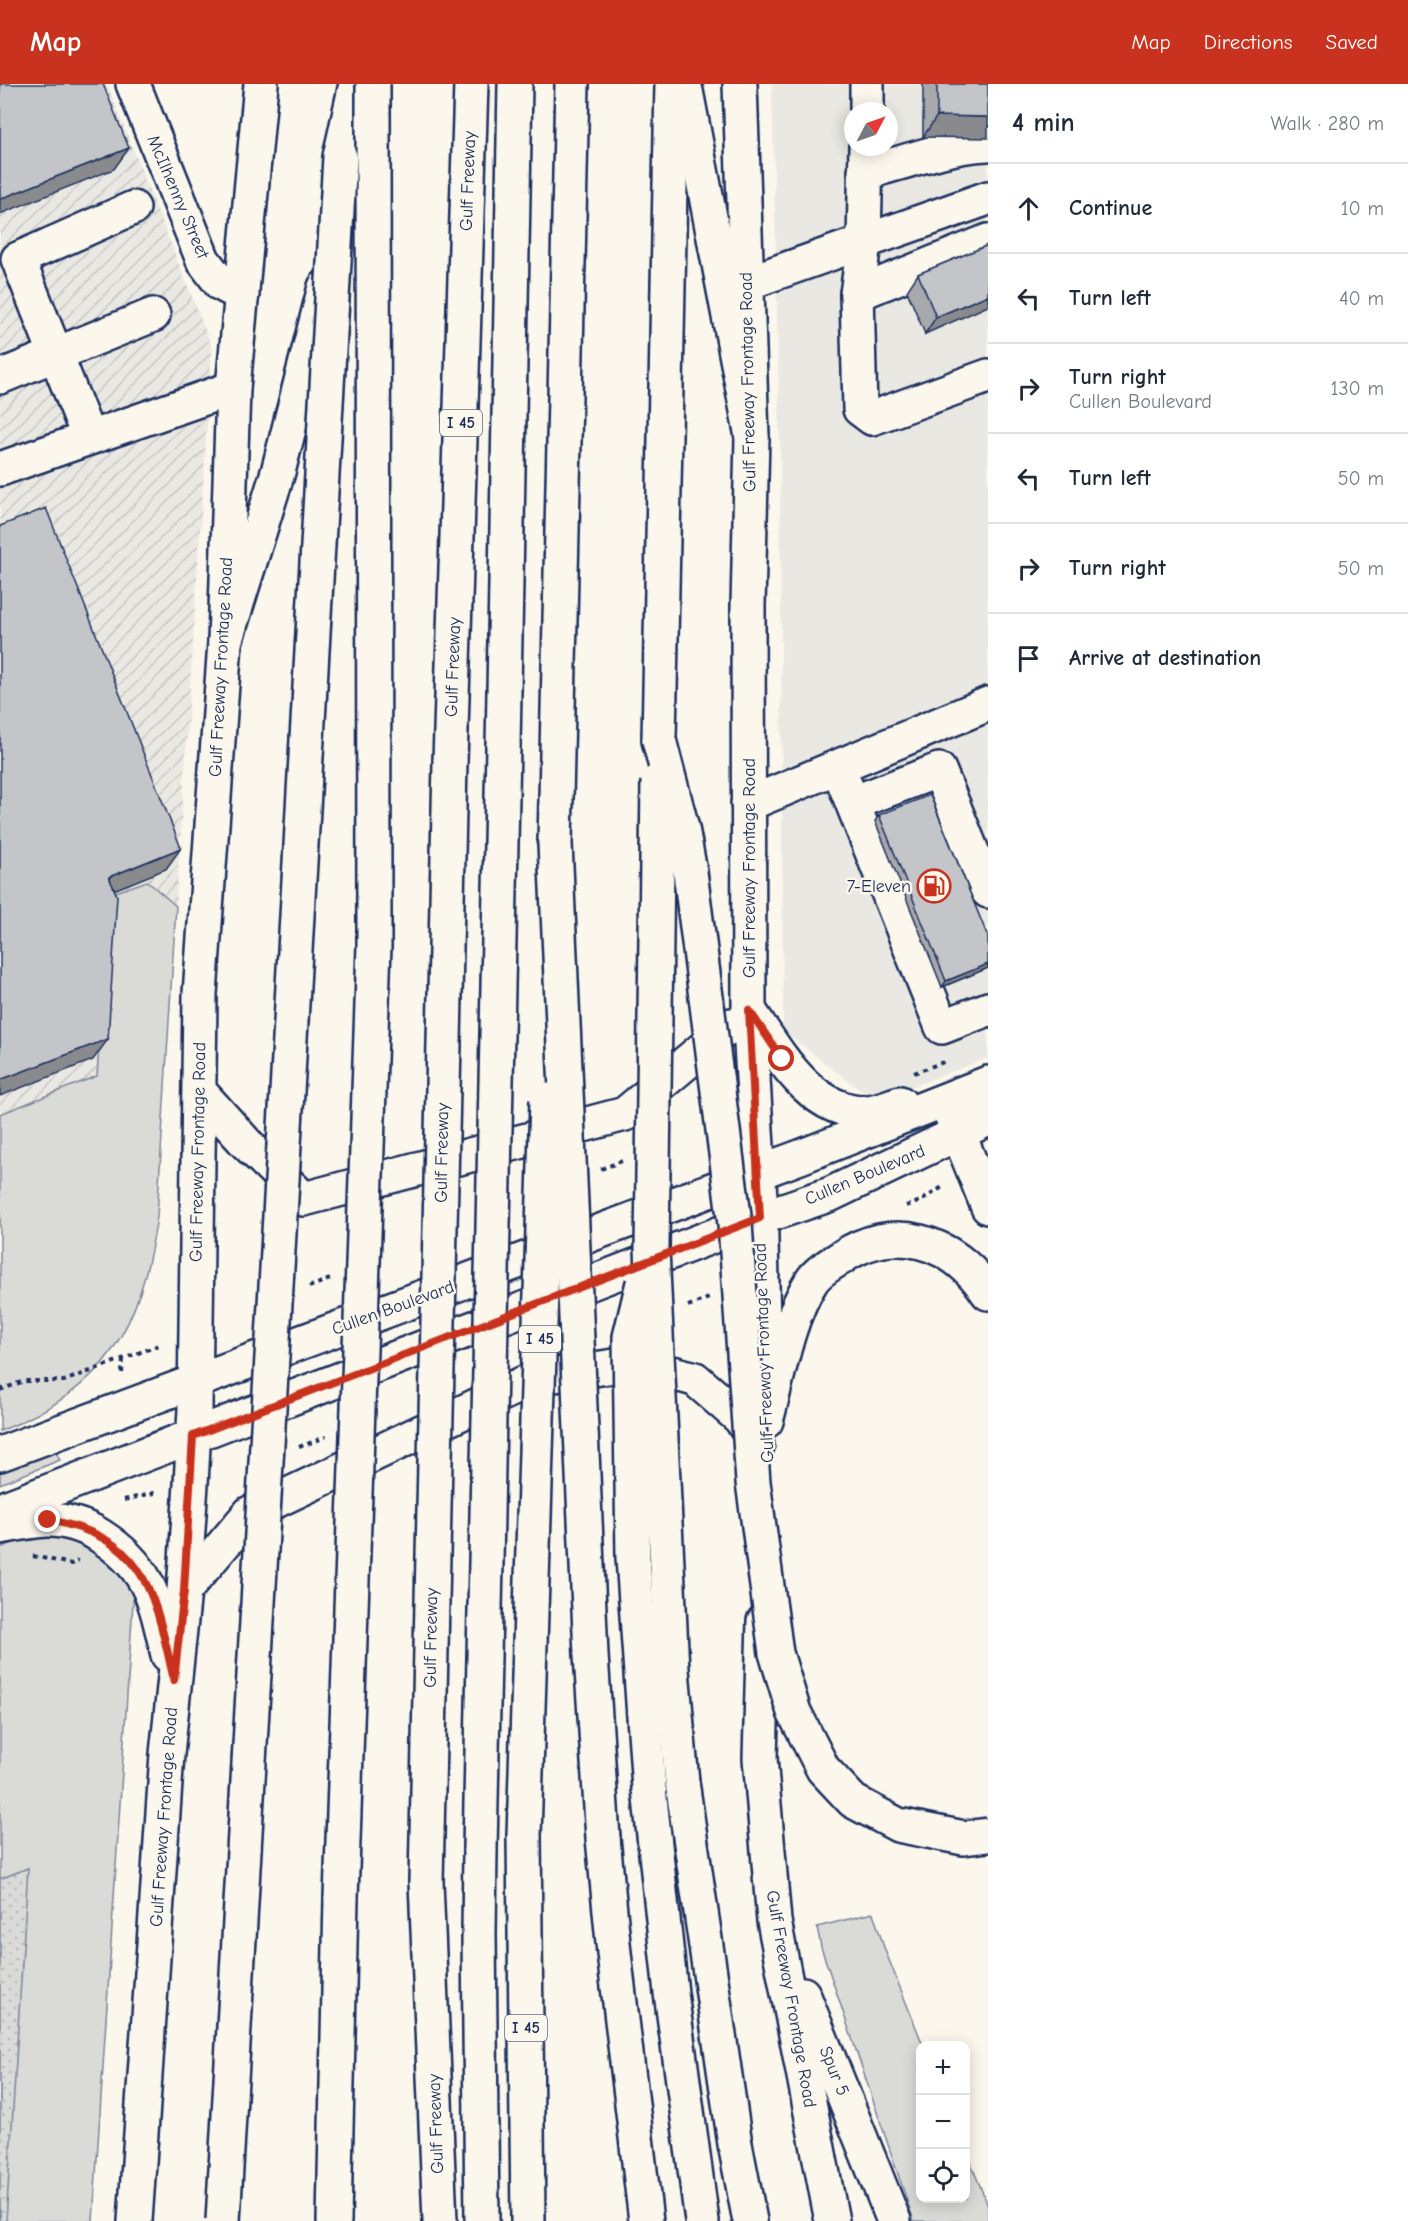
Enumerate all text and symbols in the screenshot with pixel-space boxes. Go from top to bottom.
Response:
text: Map [30,26,81,58]
text: Map [1131,30,1171,54]
text: Directions [1204,30,1293,54]
text: Saved [1326,30,1378,54]
north arrow [844,102,898,156]
text: 4 min [1012,108,1075,138]
text: Walk · 280 m [1271,112,1384,135]
street label: Gulf Freeway [456,130,480,231]
street label: McIlhenny Street [142,132,214,263]
icon: ahead [1012,192,1045,225]
text: Continue [1069,195,1152,221]
text: 10 m [1341,197,1384,220]
street label: Gulf Freeway Frontage Road [736,272,760,492]
icon: left [1012,282,1045,315]
text: Turn left [1069,285,1151,311]
text: 40 m [1339,287,1384,310]
text: Turn right [1069,364,1166,390]
icon: right [1012,372,1045,405]
text: 130 m [1331,377,1384,400]
text: Cullen Boulevard [1069,390,1212,413]
road number: I 45 [440,410,482,436]
icon: left [1012,462,1045,495]
text: Turn left [1069,465,1151,491]
text: 50 m [1338,467,1384,490]
icon: right [1012,552,1045,585]
text: Turn right [1069,555,1166,581]
street label: Gulf Freeway Frontage Road [205,557,237,777]
text: 50 m [1338,557,1384,580]
street label: Gulf Freeway [441,616,465,717]
icon: arrive [1012,642,1045,675]
text: Arrive at destination [1069,645,1261,671]
street label: Gulf Freeway Frontage Road [739,758,760,978]
fuel station icon: 7-Eleven [916,868,952,904]
place label: 7-Eleven [847,876,911,897]
street label: Gulf Freeway Frontage Road [186,1042,210,1262]
route start [768,1045,794,1071]
street label: Gulf Freeway [431,1102,453,1203]
street label: Cullen Boulevard [802,1140,928,1210]
street label: Gulf Freeway Frontage Road [750,1243,778,1463]
street label: Cullen Boulevard [329,1276,457,1340]
road number: I 45 [519,1326,561,1352]
route end [34,1506,60,1532]
street label: Gulf Freeway [420,1587,442,1688]
street label: Gulf Freeway Frontage Road [146,1706,182,1928]
street label: Gulf Freeway Frontage Road [762,1889,820,2109]
road number: I 45 [505,2015,547,2041]
map controls [916,2041,970,2203]
button: + [916,2041,970,2095]
street label: Spur 5 [815,2043,853,2099]
street label: Gulf Freeway [424,2073,448,2174]
button: − [916,2095,970,2149]
button: locate [916,2149,970,2203]

